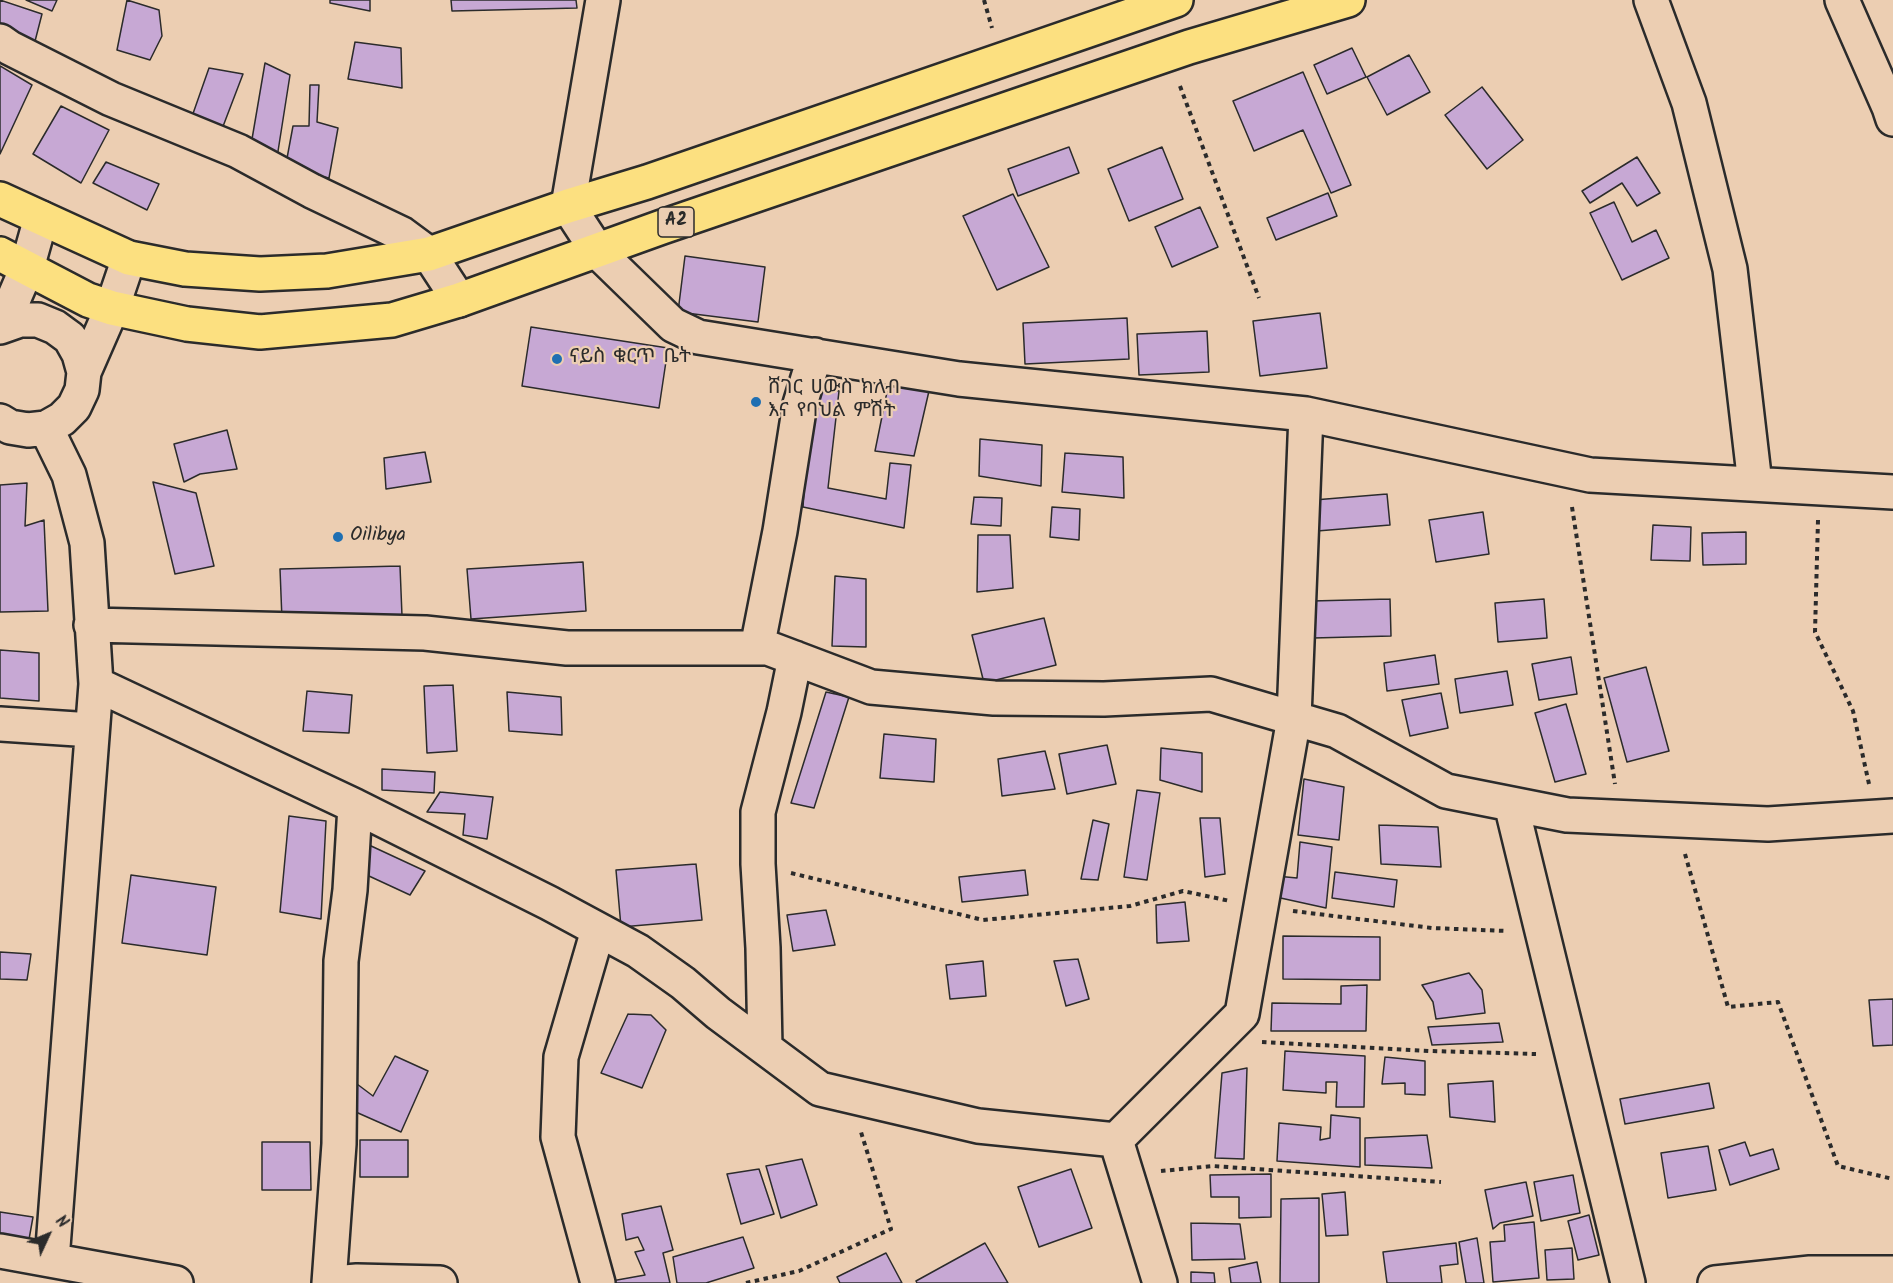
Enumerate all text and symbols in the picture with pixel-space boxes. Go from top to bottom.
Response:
road number: A2 [658,207,694,237]
place label: ናይስ ቁርጥ ቤት [569,347,691,371]
marker: ናይስ ቁርጥ ቤት [550,352,564,366]
place label: ሸገር ሀውስ ክለብ እና የባህል ምሽት [768,378,900,425]
marker: ሸገር ሀውስ ክለብ እና የባህል ምሽት [749,395,763,409]
place label: Oilibya [350,525,406,549]
marker: Oilibya [331,530,345,544]
north arrow [18,1205,78,1265]
text: N [49,1210,74,1234]

